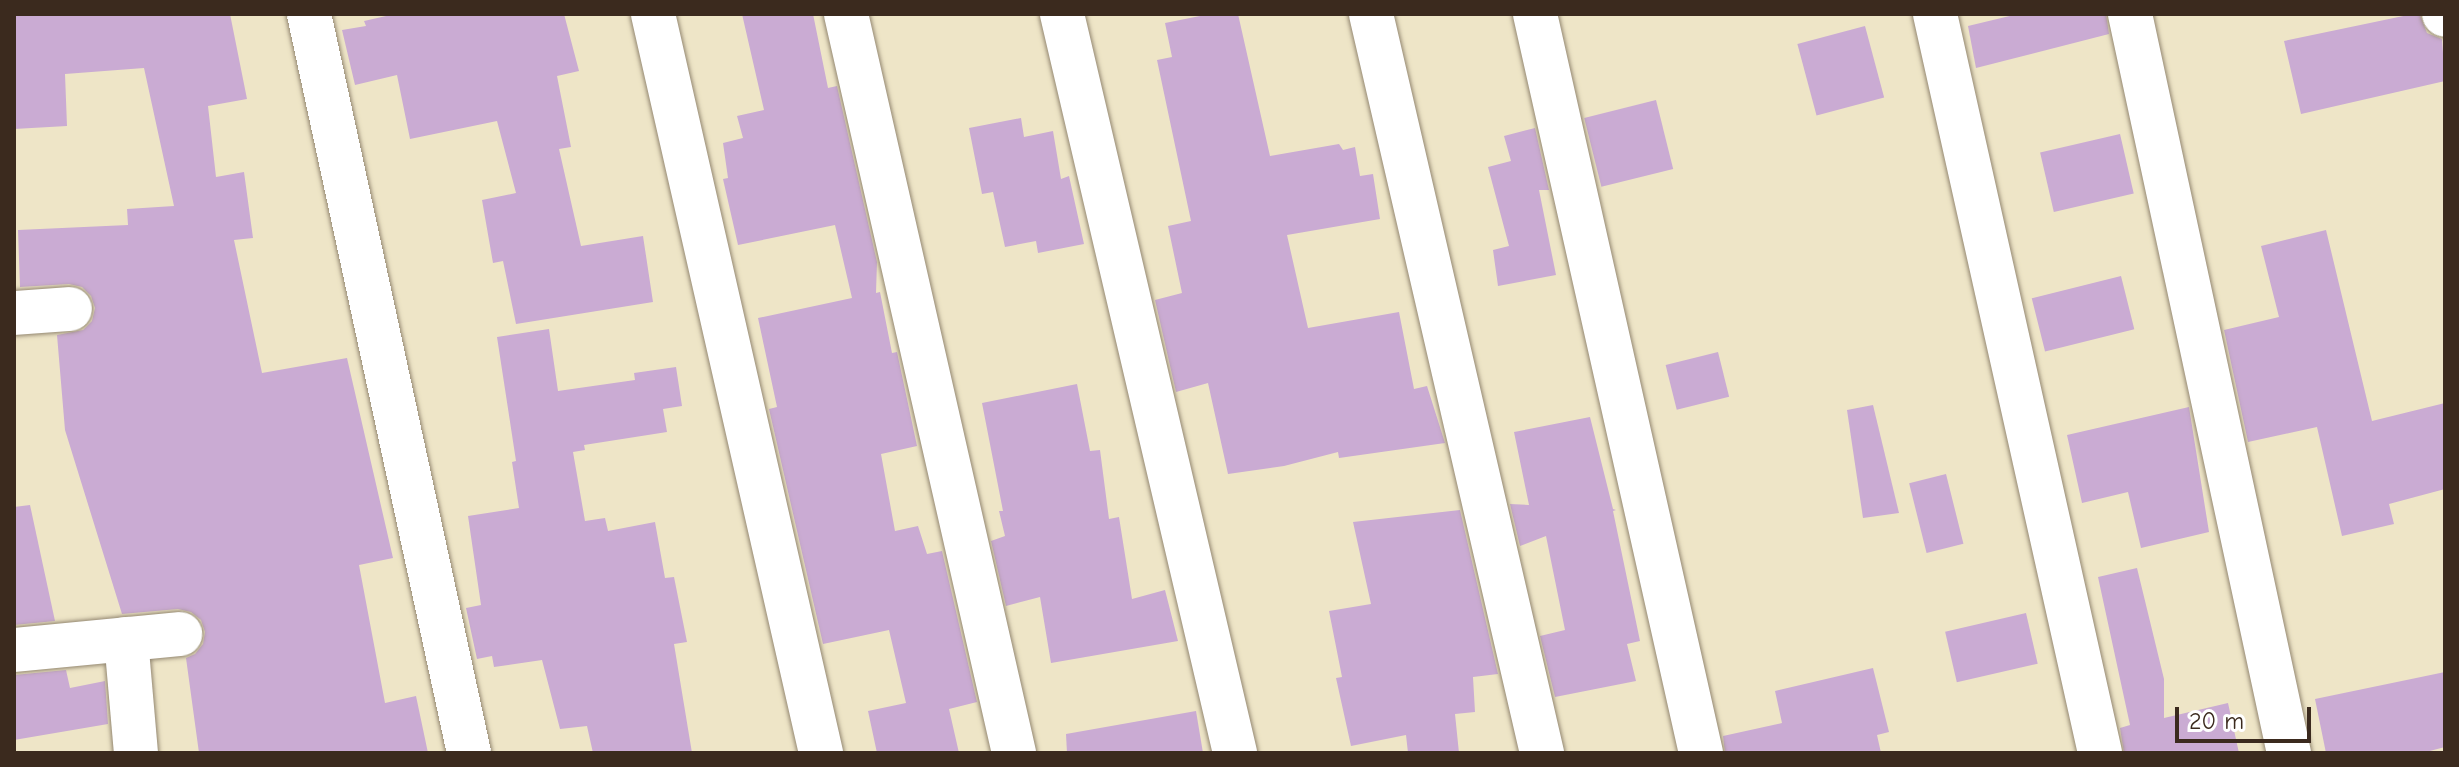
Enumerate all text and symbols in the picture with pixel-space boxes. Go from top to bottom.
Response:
scale bar [2179,691,2315,741]
text: 20 m [2189,707,2244,735]

